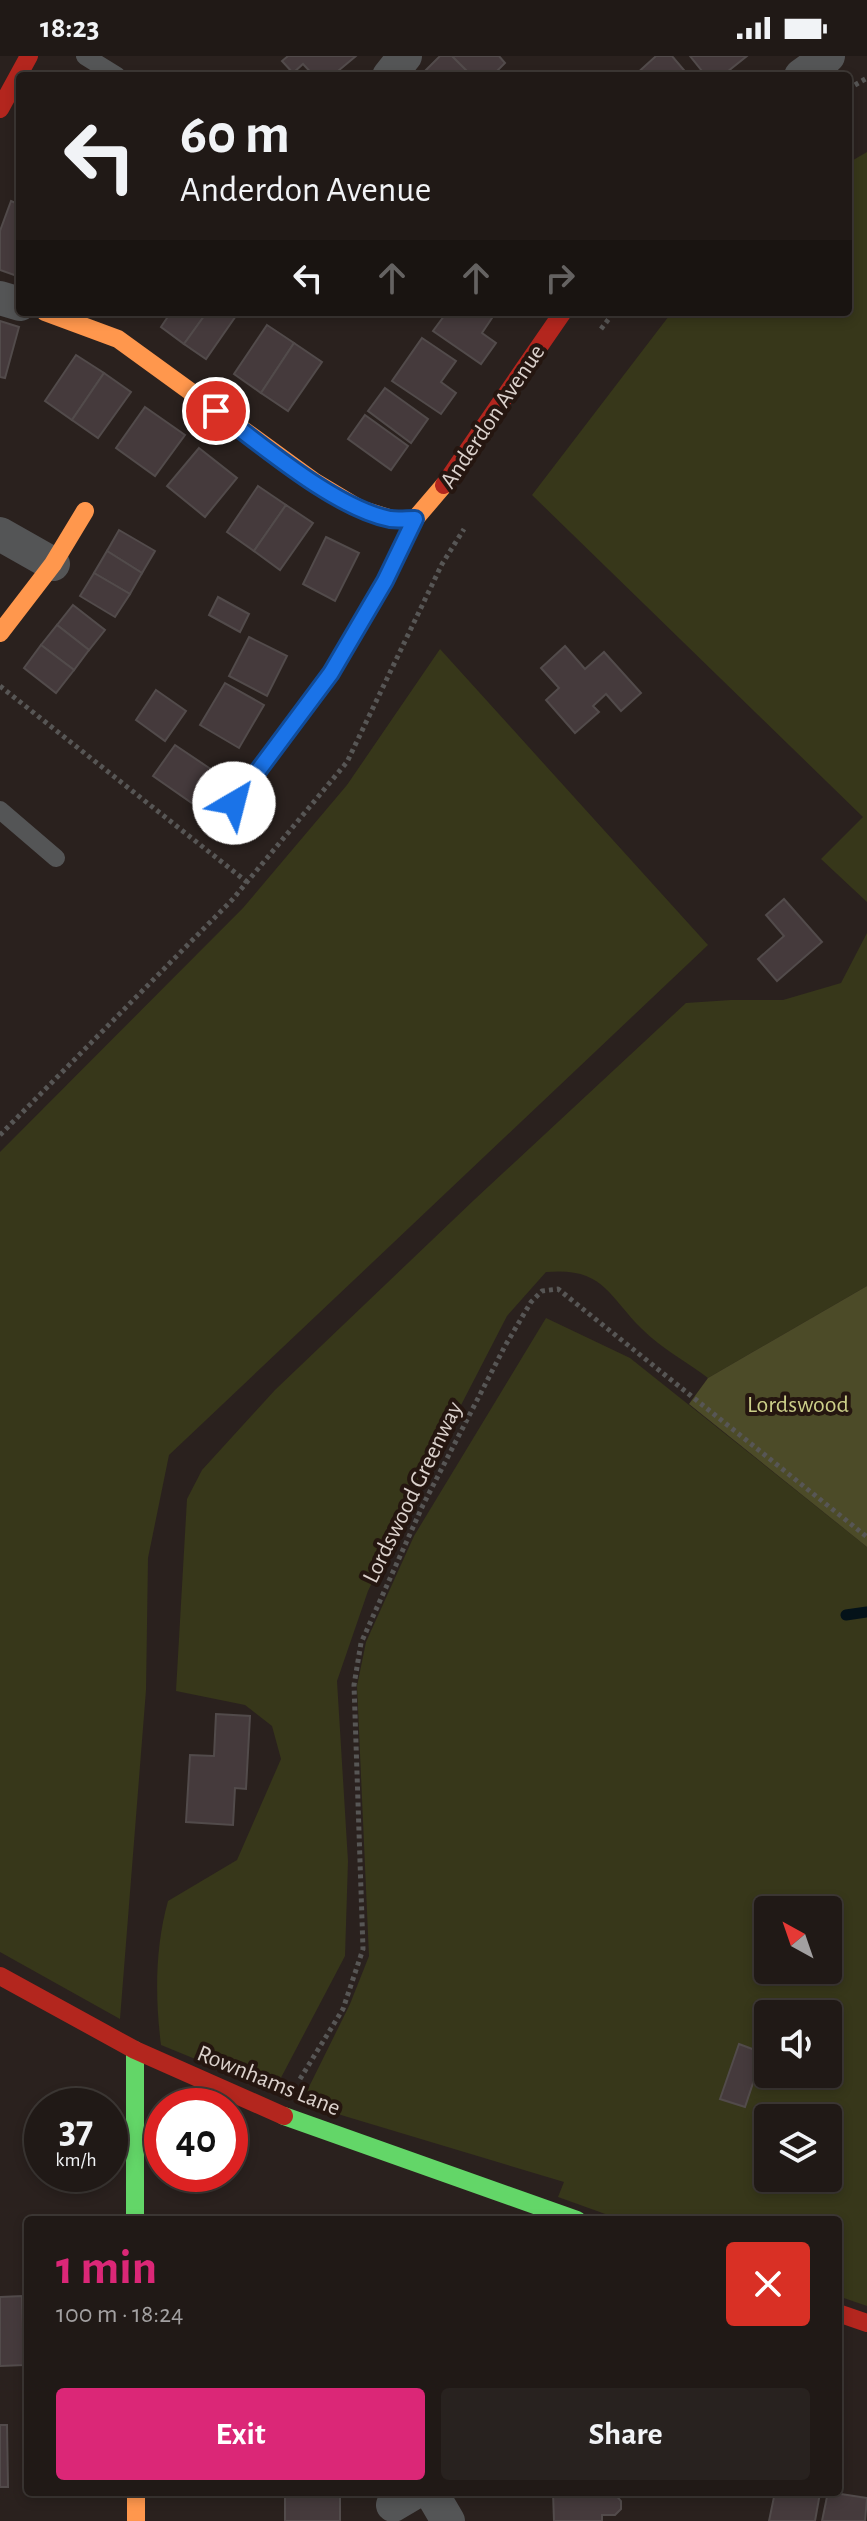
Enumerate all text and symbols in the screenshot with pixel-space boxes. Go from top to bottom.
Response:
text: 18:23 [40,13,100,43]
icon: left [48,104,152,208]
text: 60 m [180,107,290,163]
text: Anderdon Avenue [180,172,431,208]
icon: left [286,256,330,300]
icon: ahead [370,256,414,300]
icon: ahead [454,256,498,300]
icon: right [538,256,582,300]
street label: Anderdon Avenue [436,340,550,493]
pin [182,377,250,445]
icon: arrive [194,389,238,433]
position arrow [192,761,276,845]
park label: Lordswood [747,1393,849,1417]
street label: Lordswood Greenway [359,1398,467,1587]
north arrow [754,1896,842,1984]
map controls [754,1896,842,2192]
button: sound [754,2000,842,2088]
street label: Rownhams Lane [194,2041,344,2121]
speed limit sign: 40 [144,2088,248,2192]
button: layers [754,2104,842,2192]
text: 37 [59,2110,93,2150]
text: km/h [55,2150,97,2170]
button: close [726,2242,810,2326]
text: 1 min [56,2245,157,2293]
text: 100 m · 18:24 [56,2301,184,2327]
button: Exit [56,2388,425,2480]
button: Share [441,2388,810,2480]

